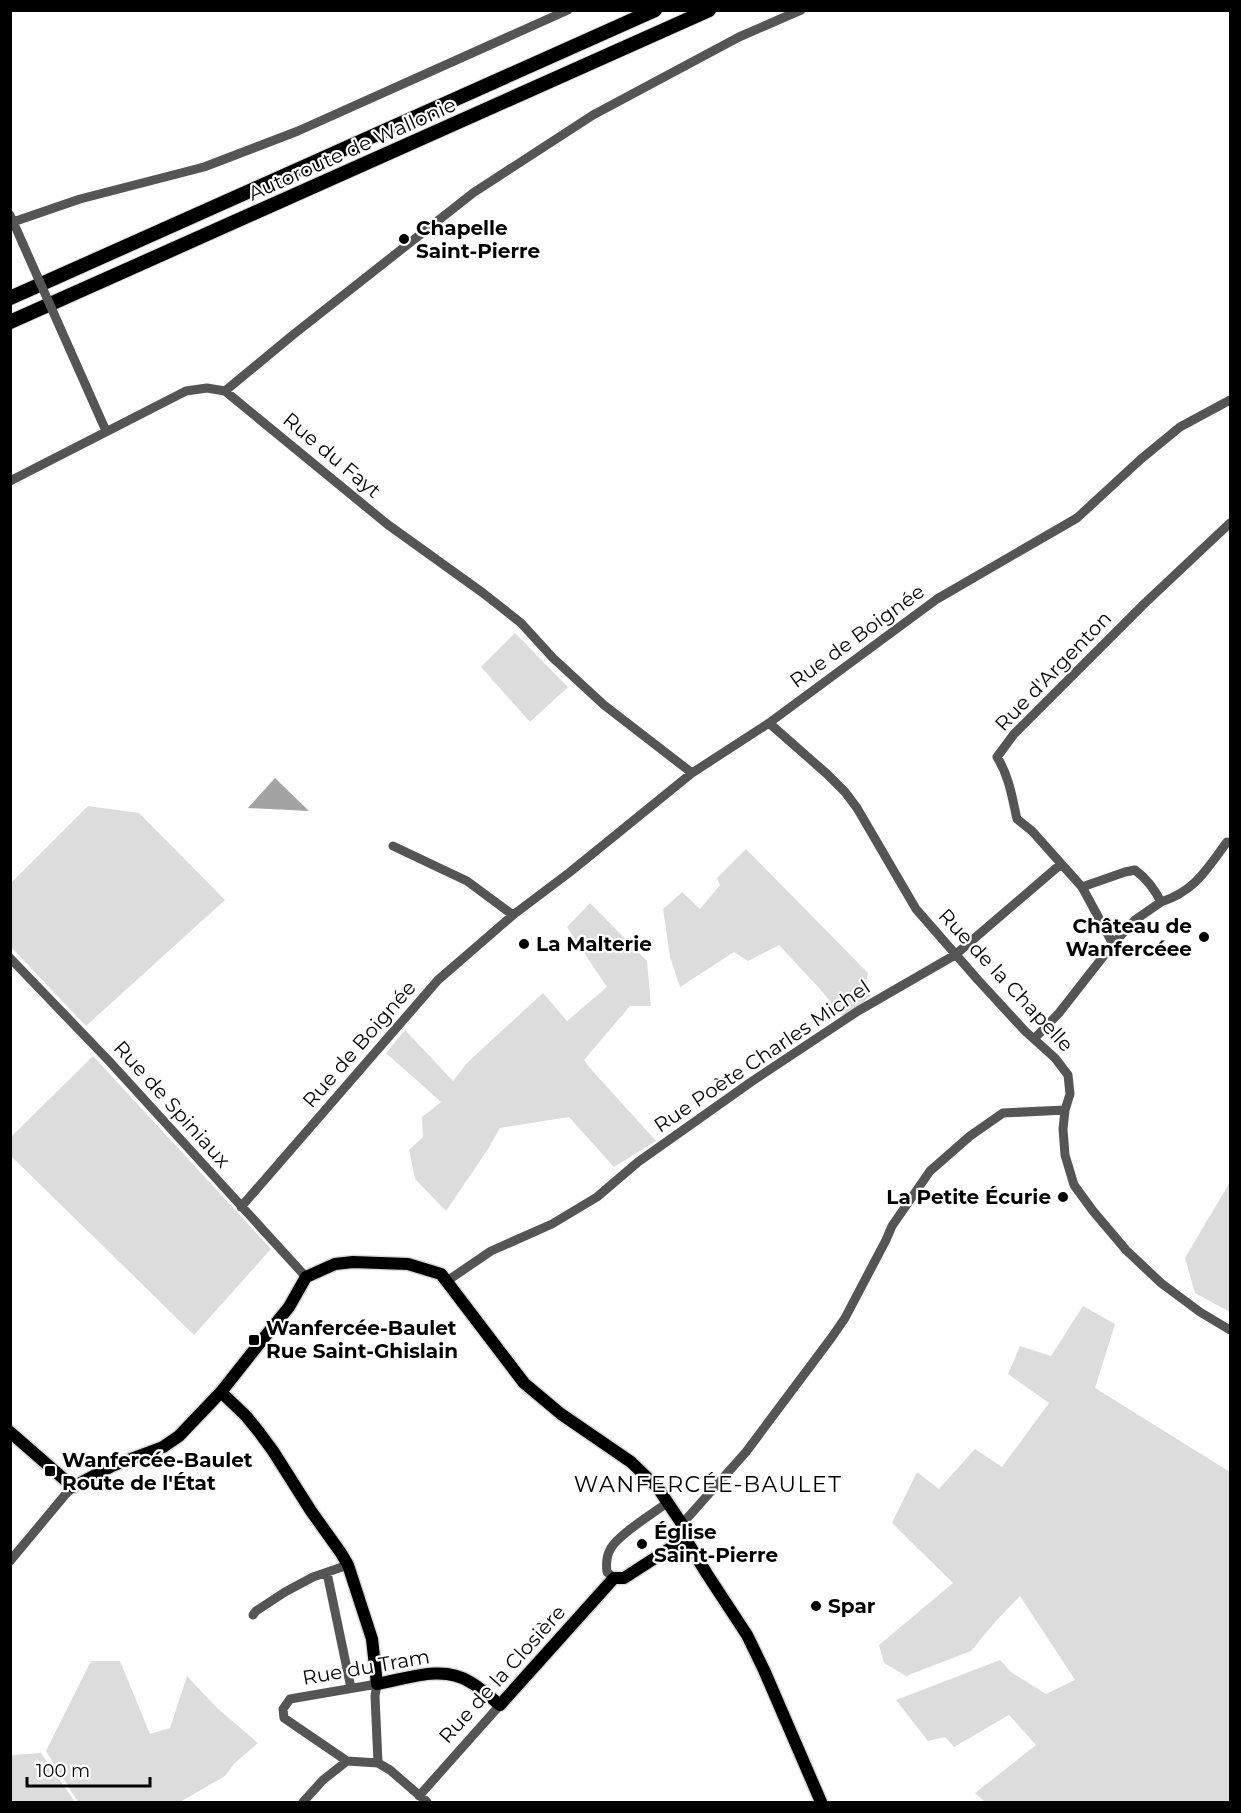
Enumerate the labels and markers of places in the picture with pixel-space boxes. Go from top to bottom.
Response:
place label: Chapelle Saint-Pierre [416,216,540,263]
marker: Chapelle Saint-Pierre [397,232,411,246]
place label: Château de Wanfercéee [1065,914,1192,961]
marker: Château de Wanfercéee [1197,930,1211,944]
place label: La Malterie [536,932,652,956]
marker: La Malterie [517,937,531,951]
place label: La Petite Écurie [886,1185,1051,1209]
marker: La Petite Écurie [1056,1190,1070,1204]
place label: Wanfercée-Baulet Rue Saint-Ghislain [266,1316,458,1363]
marker: Wanfercée-Baulet Rue Saint-Ghislain [247,1333,261,1347]
place label: Wanfercée-Baulet Route de l'État [62,1448,253,1495]
marker: Wanfercée-Baulet Route de l'État [43,1464,57,1478]
place label: Église Saint-Pierre [654,1520,778,1567]
marker: Église Saint-Pierre [635,1537,649,1551]
place label: Spar [828,1594,876,1618]
marker: Spar [809,1599,823,1613]

